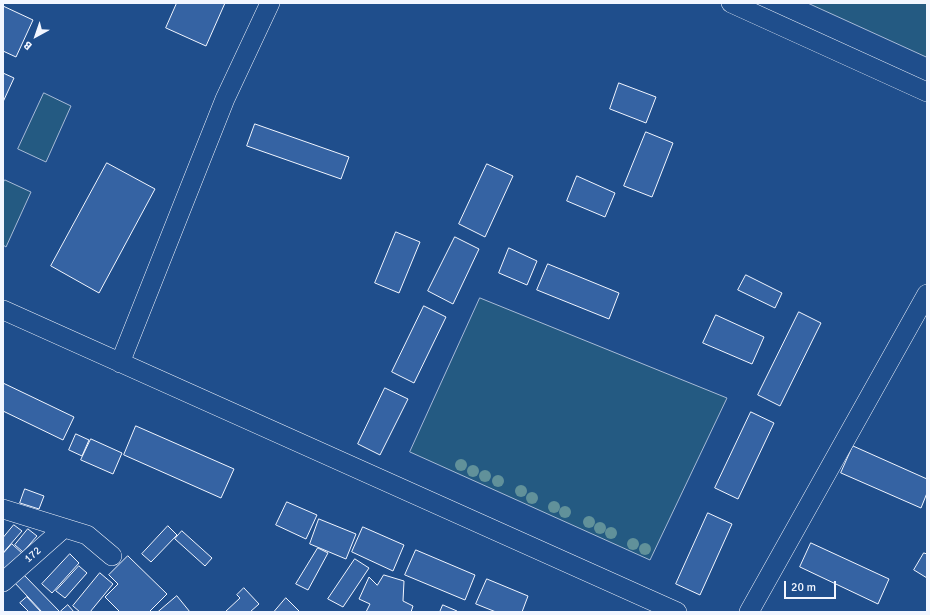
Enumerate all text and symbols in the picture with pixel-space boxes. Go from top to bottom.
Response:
north arrow [16,16,56,56]
text: B [21,38,35,53]
street label: 172 [22,544,44,566]
scale bar [786,573,838,599]
text: 20 m [791,580,816,595]

